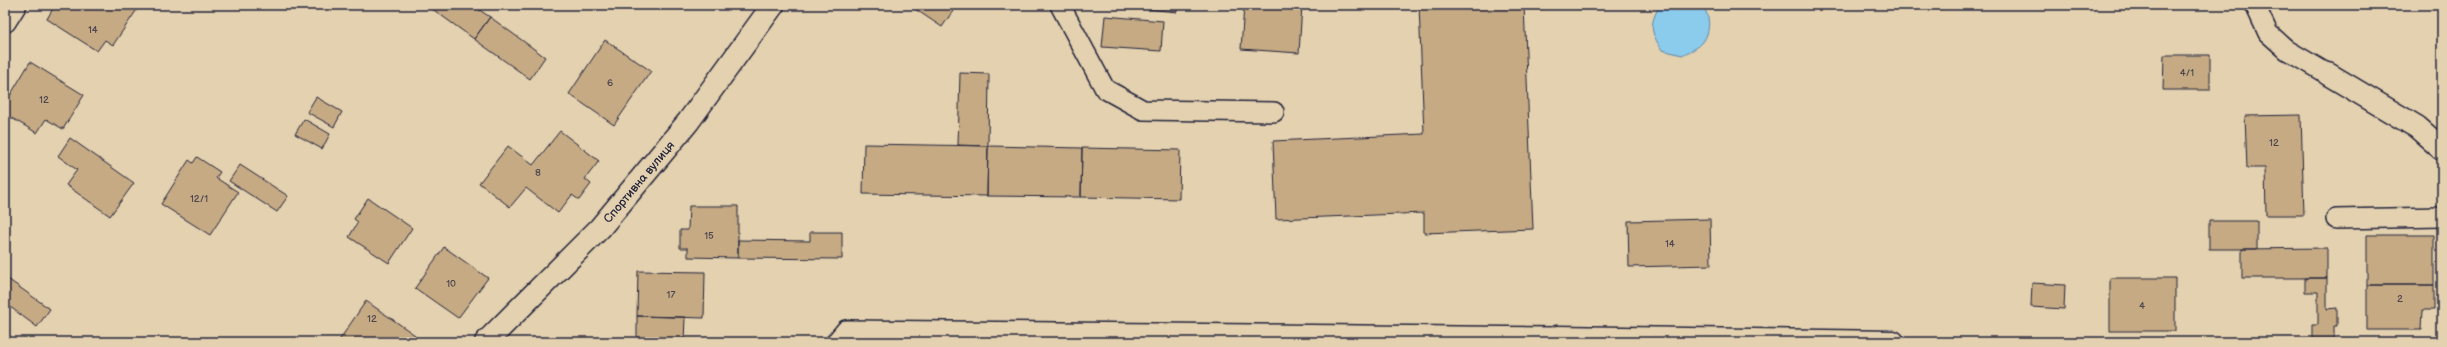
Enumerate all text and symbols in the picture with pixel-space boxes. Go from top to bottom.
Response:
house number: 14 [88,24,98,36]
house number: 4/1 [2180,67,2194,79]
house number: 6 [607,77,613,89]
house number: 12 [39,94,49,106]
house number: 12 [2269,137,2279,149]
street label: Спортивна вулиця [601,138,678,226]
house number: 8 [535,167,541,179]
house number: 12/1 [190,193,208,205]
house number: 15 [704,230,714,242]
house number: 14 [1665,238,1675,250]
house number: 10 [446,278,456,290]
house number: 17 [667,289,675,301]
house number: 2 [2397,293,2403,305]
house number: 4 [2139,300,2145,312]
house number: 12 [367,313,377,325]

